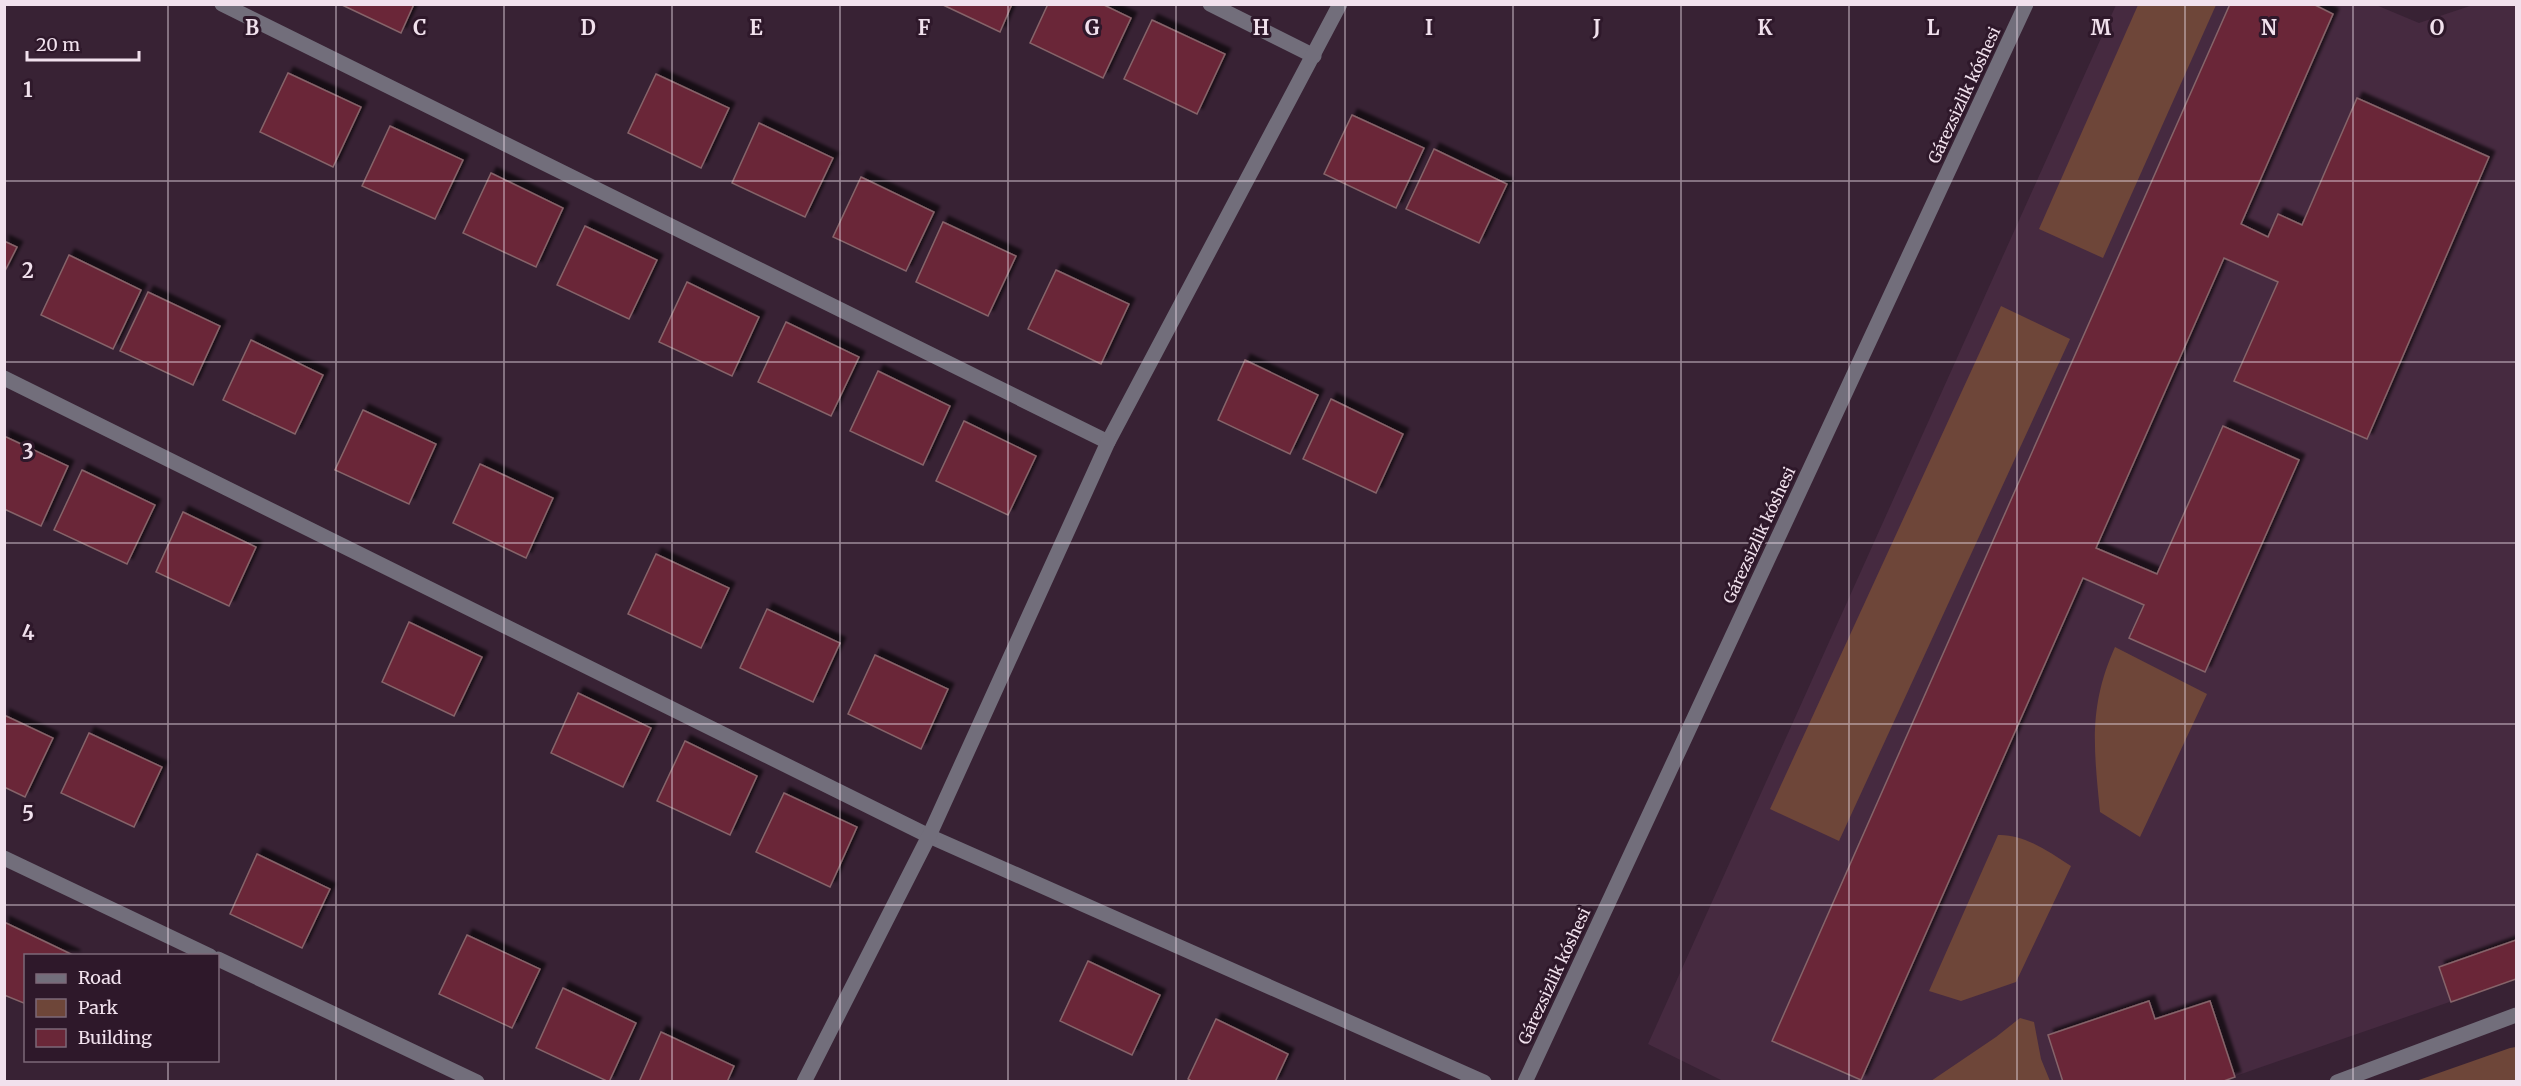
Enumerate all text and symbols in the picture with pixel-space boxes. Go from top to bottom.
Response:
text: B [245,15,259,40]
text: C [413,15,427,40]
text: D [580,15,596,40]
text: E [749,15,763,40]
text: F [918,15,931,40]
text: G [1085,15,1100,40]
text: H [1253,15,1269,40]
text: I [1425,15,1433,40]
text: J [1592,15,1601,40]
text: K [1758,15,1773,40]
text: L [1927,15,1940,40]
text: M [2091,15,2112,40]
text: N [2261,15,2277,40]
text: O [2430,15,2444,40]
scale bar [27,24,140,62]
street label: Gárezsizlik kóshesi [1924,24,2004,166]
text: 20 m [36,33,80,56]
text: 1 [23,77,33,102]
text: 2 [22,258,34,283]
text: 3 [22,439,34,464]
street label: Gárezsizlik kóshesi [1719,464,1799,606]
text: 4 [22,620,35,645]
text: 5 [22,801,34,826]
street label: Gárezsizlik kóshesi [1514,905,1594,1047]
legend [24,954,219,1062]
text: Road [78,966,122,989]
text: Park [78,996,119,1019]
text: Building [78,1026,152,1049]

